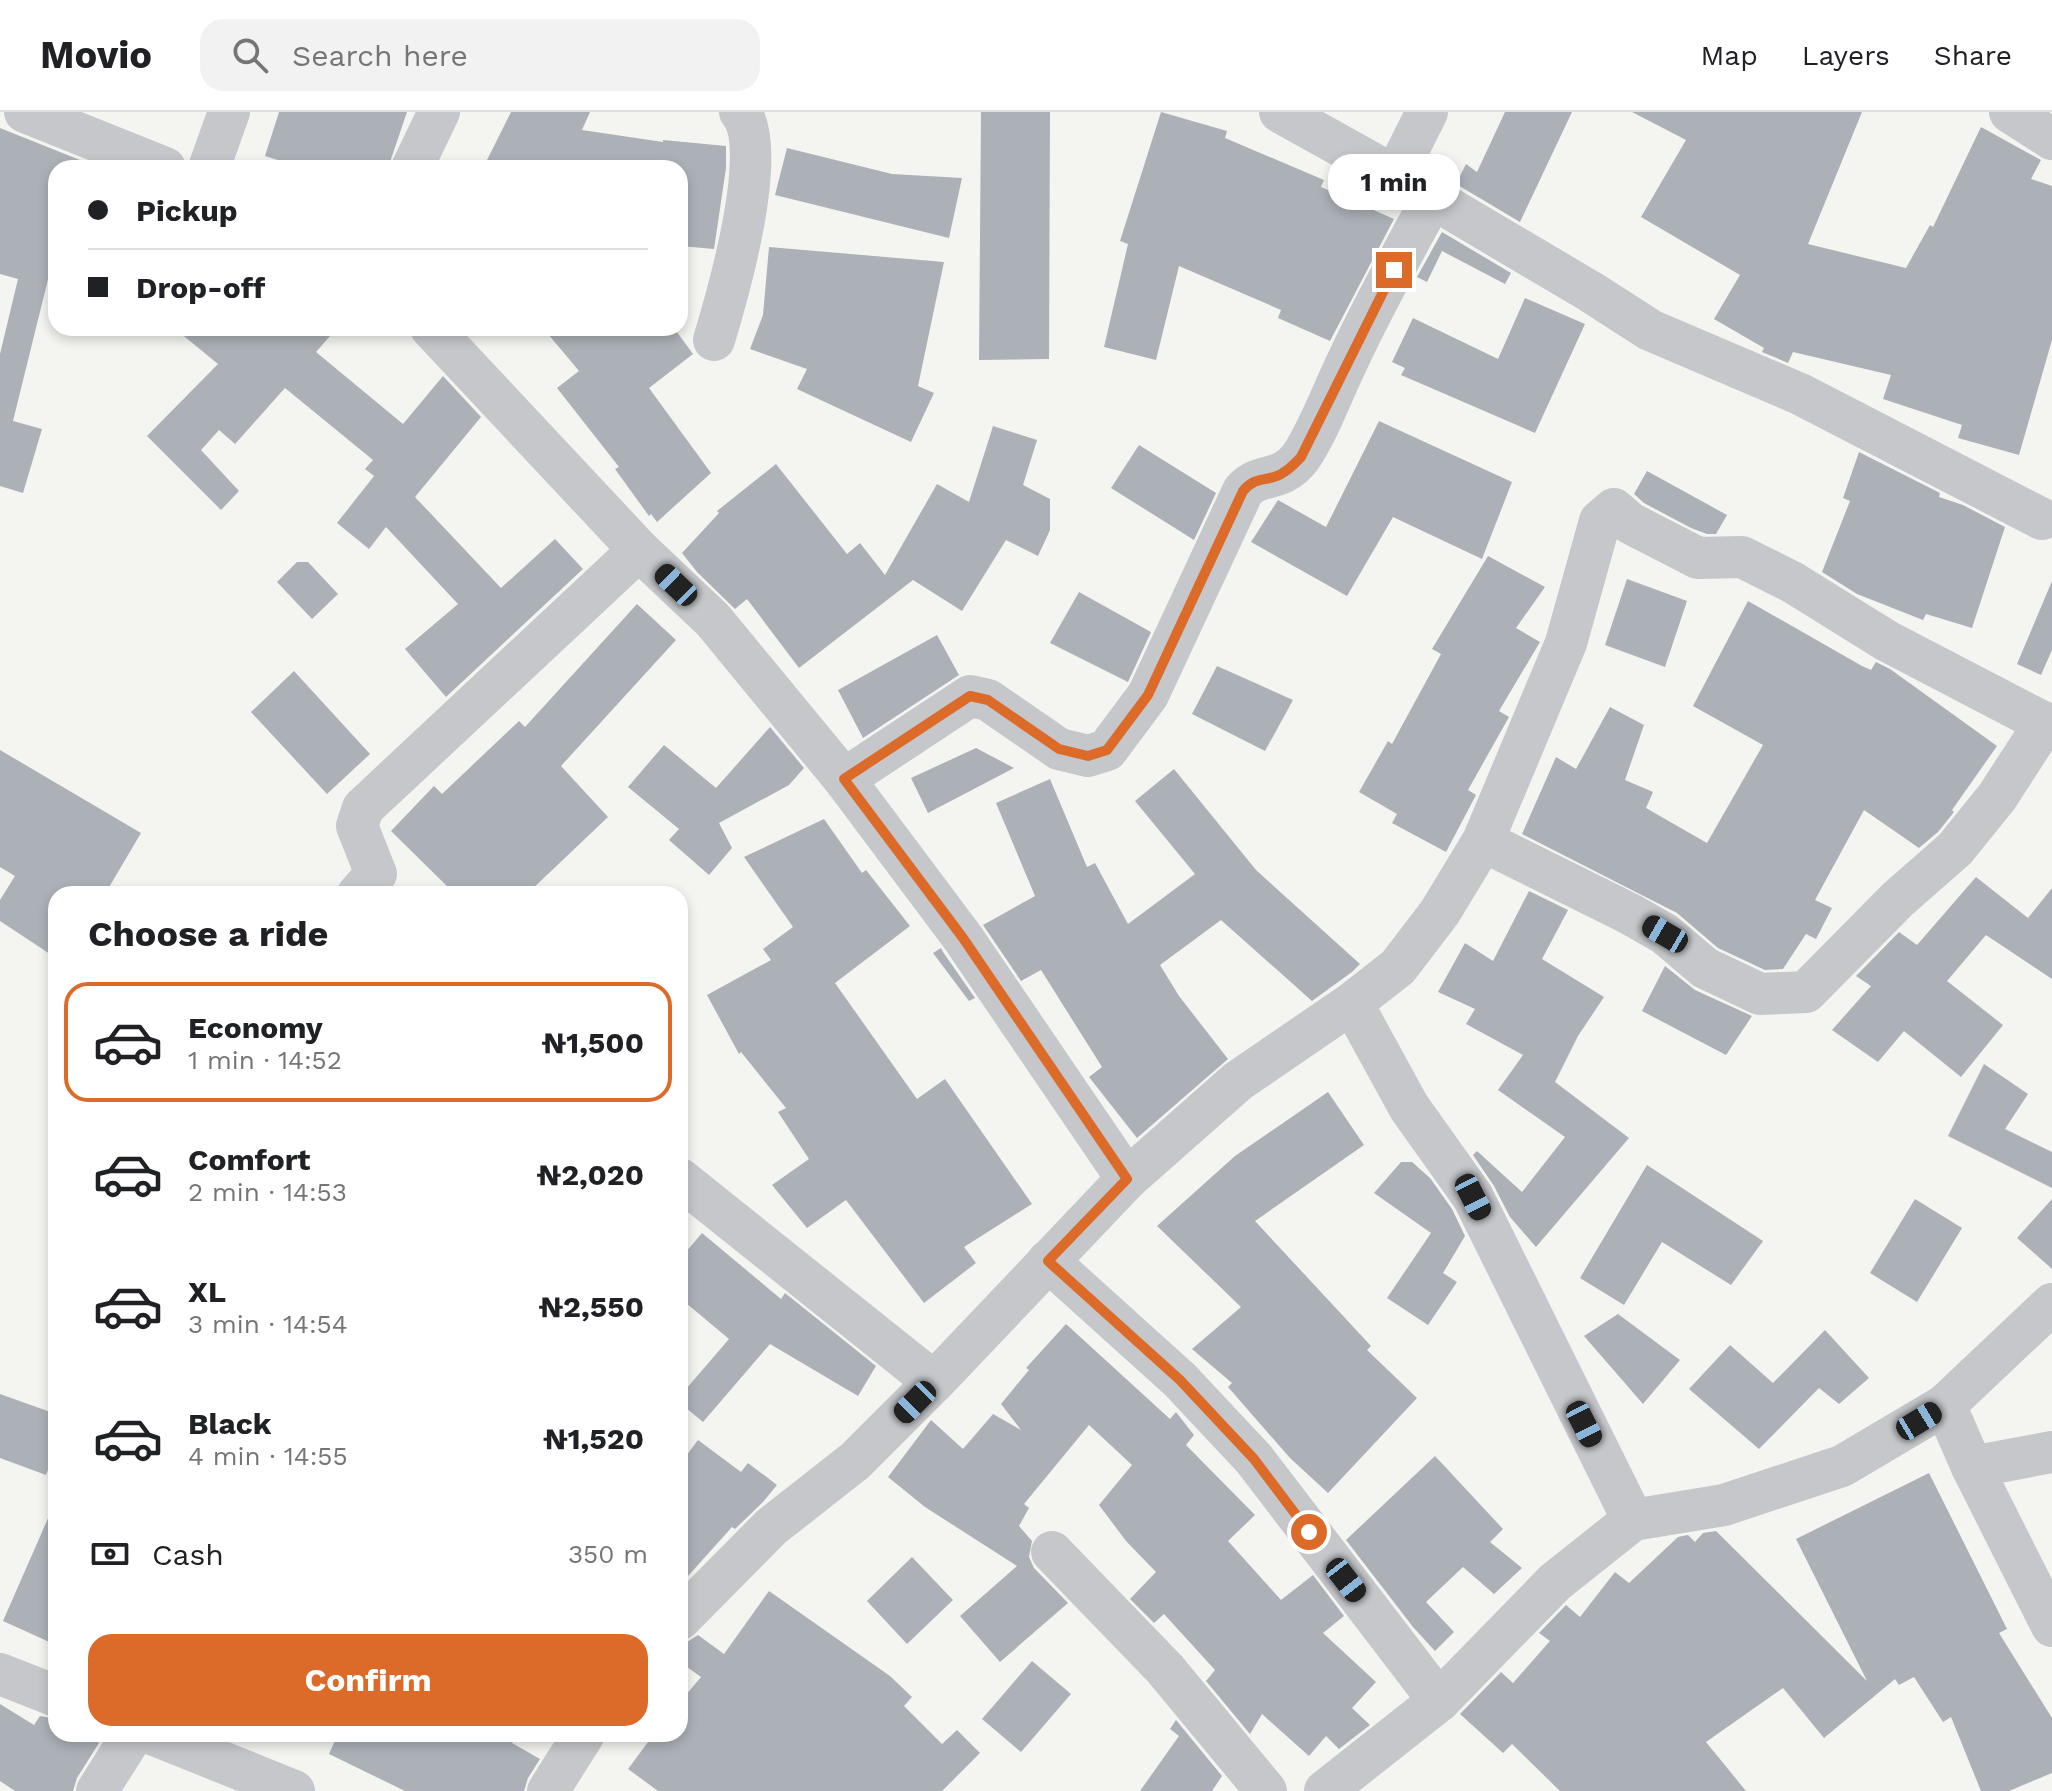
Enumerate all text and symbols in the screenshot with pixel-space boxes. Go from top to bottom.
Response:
search box [200,19,760,91]
text: Movio [40,33,152,77]
icon: search [228,33,272,77]
text: Search here [292,38,468,73]
text: Map [1701,39,1758,72]
text: Layers [1802,39,1890,72]
text: Share [1934,39,2012,72]
callout: 1 min [1328,154,1460,210]
text: 1 min [1361,167,1427,197]
text: Pickup [136,193,238,228]
route end [1376,252,1412,288]
text: Drop-off [136,270,265,305]
car [650,560,702,610]
car [1638,912,1692,956]
text: Choose a ride [88,913,328,955]
icon: car [92,1006,164,1078]
text: Economy [188,1010,323,1045]
text: ₦1,500 [542,1025,644,1060]
text: 1 min · 14:52 [188,1045,342,1075]
icon: car [92,1138,164,1210]
text: Comfort [188,1142,310,1177]
text: ₦2,020 [536,1157,644,1192]
car [1451,1170,1495,1224]
text: 2 min · 14:53 [188,1177,347,1207]
icon: car [92,1270,164,1342]
text: XL [188,1274,226,1309]
text: ₦2,550 [538,1289,644,1324]
text: 3 min · 14:54 [188,1309,348,1339]
car [890,1377,940,1427]
car [1562,1397,1606,1451]
car [1892,1398,1946,1444]
icon: car [92,1402,164,1474]
text: Black [188,1406,272,1441]
text: ₦1,520 [543,1421,644,1456]
text: 4 min · 14:55 [188,1441,348,1471]
route start [1291,1514,1327,1550]
icon: cash [88,1532,132,1576]
text: Cash [152,1537,224,1572]
text: 350 m [568,1539,648,1569]
car [1322,1554,1370,1606]
button: Confirm [88,1634,648,1726]

